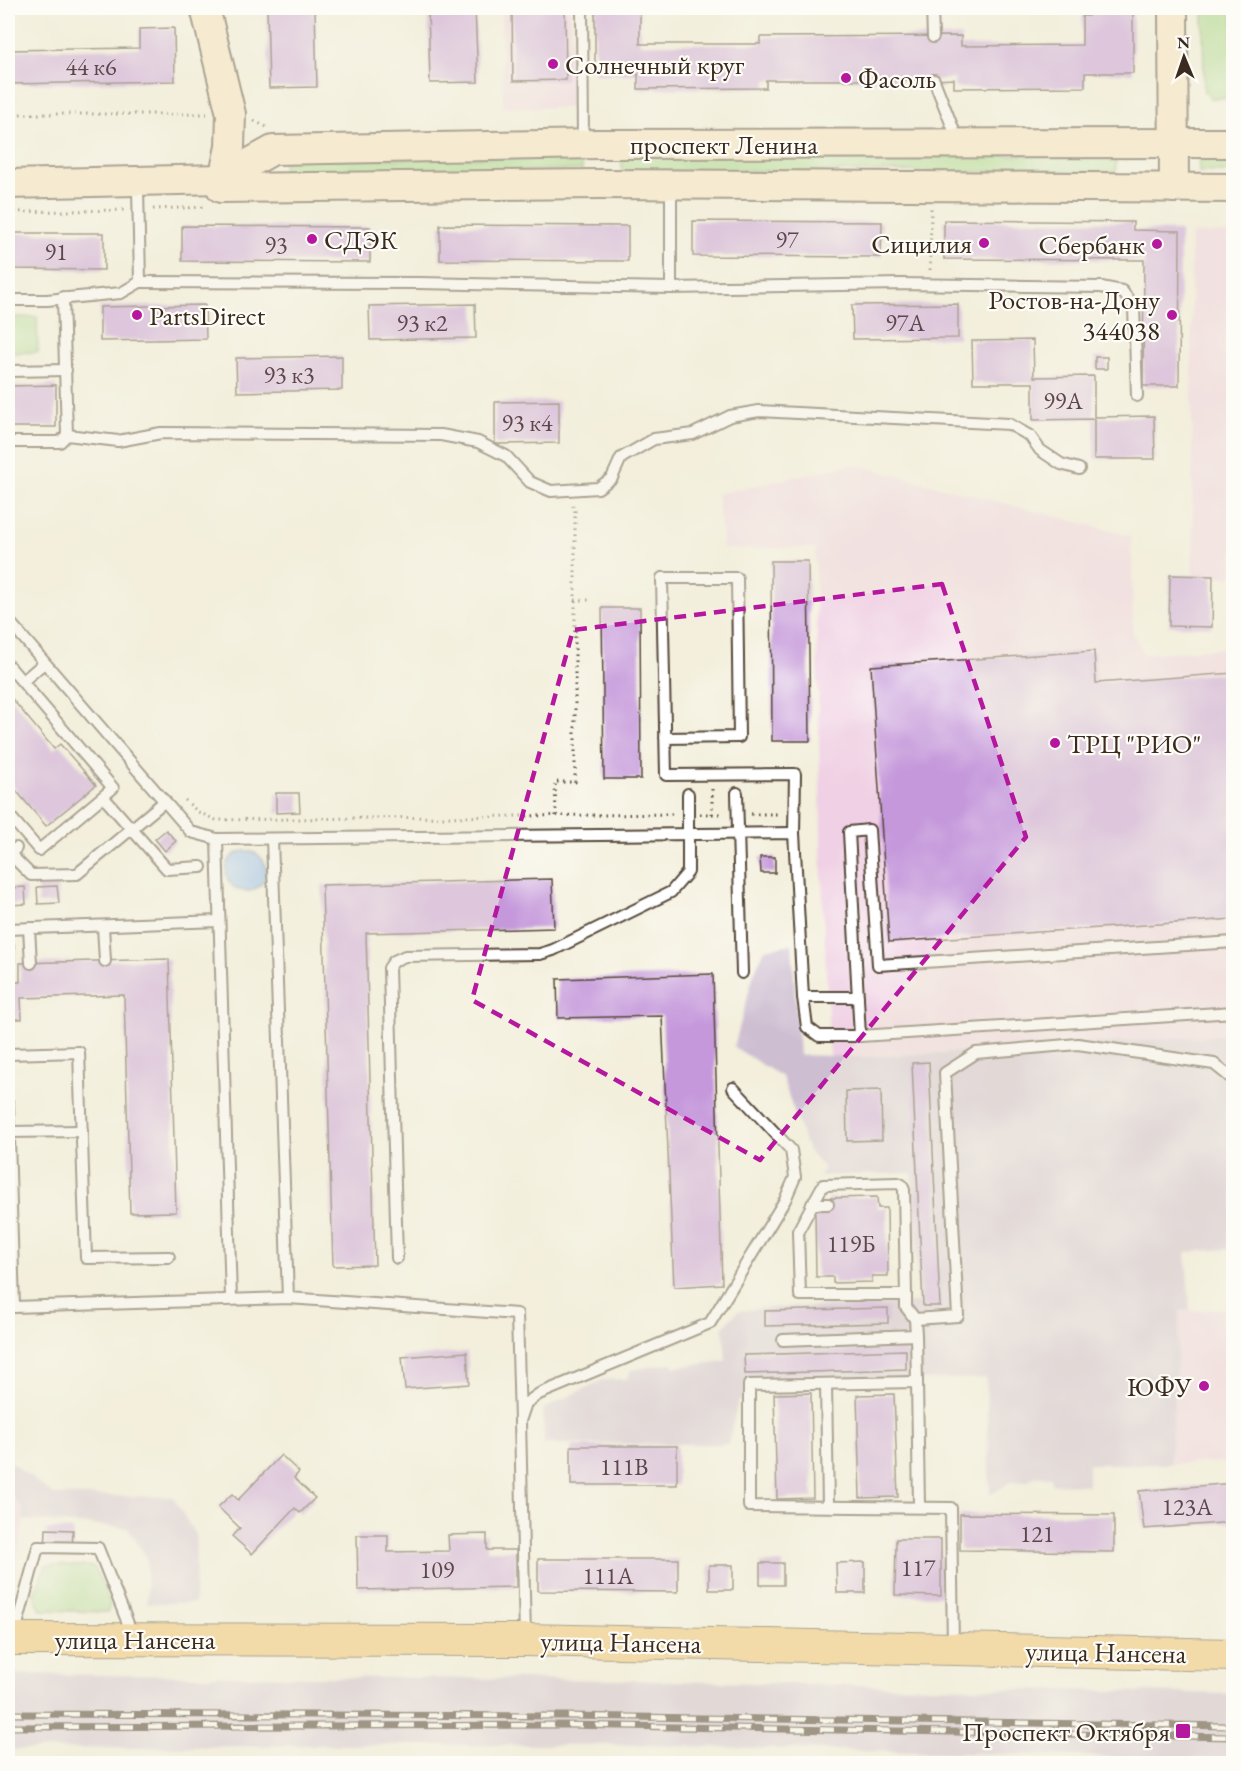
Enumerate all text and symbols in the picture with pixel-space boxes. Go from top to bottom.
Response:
north arrow [1154,27,1214,87]
text: N [1177,32,1190,53]
place label: Солнечный круг [565,47,745,82]
house number: 44 к6 [66,51,116,82]
marker: Солнечный круг [546,57,560,71]
place label: Фасоль [858,61,936,96]
marker: Фасоль [839,71,853,85]
street label: проспект Ленина [630,127,818,162]
place label: СДЭК [324,222,398,257]
house number: 97 [775,224,799,255]
place label: Сицилия [871,226,972,261]
place label: Сбербанк [1039,227,1145,262]
house number: 93 [264,229,288,260]
marker: СДЭК [305,232,319,246]
house number: 91 [44,236,68,267]
marker: Сицилия [977,236,991,250]
marker: Сбербанк [1150,237,1164,251]
place label: Ростов-на-Дону 344038 [988,282,1160,348]
place label: PartsDirect [149,298,266,333]
house number: 93 к2 [397,307,448,338]
house number: 97А [885,307,925,338]
marker: PartsDirect [130,308,144,322]
marker: Ростов-на-Дону 344038 [1165,308,1179,322]
house number: 93 к3 [264,359,314,390]
house number: 99А [1043,385,1083,416]
house number: 93 к4 [502,407,553,438]
place label: ТРЦ "РИО" [1067,726,1201,761]
marker: ТРЦ "РИО" [1048,736,1062,750]
house number: 119Б [827,1228,875,1259]
place label: ЮФУ [1126,1369,1193,1404]
marker: ЮФУ [1197,1379,1211,1393]
house number: 111В [600,1451,648,1482]
house number: 123А [1161,1491,1213,1522]
house number: 121 [1020,1518,1054,1549]
house number: 117 [901,1552,936,1583]
house number: 109 [420,1554,455,1585]
house number: 111А [582,1560,634,1591]
street label: улица Нансена [55,1622,216,1657]
street label: улица Нансена [540,1623,702,1661]
street label: улица Нансена [1025,1633,1187,1671]
place label: Проспект Октября [962,1714,1170,1749]
marker: Проспект Октября [1174,1722,1192,1740]

